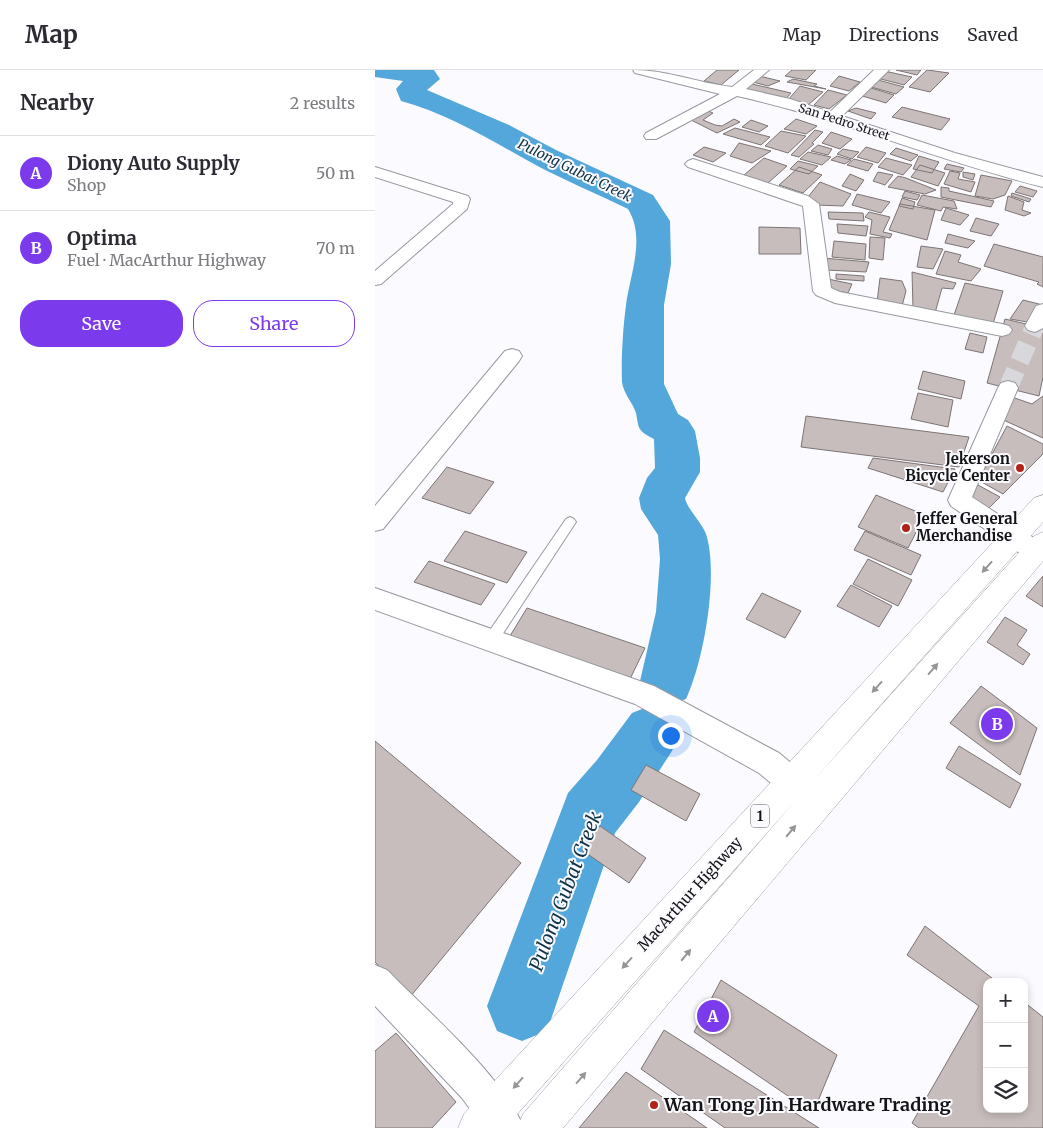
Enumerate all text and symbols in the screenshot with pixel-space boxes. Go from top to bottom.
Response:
text: Map [25,19,78,50]
text: Map [783,23,821,46]
text: Directions [849,23,939,46]
text: Saved [967,23,1018,46]
text: Nearby [20,89,94,116]
text: 2 results [290,93,355,113]
street label: San Pedro Street [797,100,892,143]
water label: Pulong Gubat Creek [515,135,635,206]
text: Diony Auto Supply [67,151,240,175]
text: A [30,163,42,183]
text: 50 m [316,163,355,183]
text: Shop [67,175,106,195]
text: Optima [67,226,137,250]
text: B [30,238,42,258]
text: 70 m [316,238,355,258]
text: Fuel · MacArthur Highway [67,250,266,270]
button: Save [20,300,183,347]
button: Share [193,300,355,347]
place label: Jekerson Bicycle Center [905,449,1010,485]
marker: Jekerson Bicycle Center [1014,462,1026,474]
place label: Jeffer General Merchandise [915,509,1018,545]
marker: Jeffer General Merchandise [900,522,912,534]
one-way arrow [981,560,993,572]
one-way arrow [927,662,938,675]
one-way arrow [872,680,883,693]
pin: B [981,705,1013,743]
your location [658,723,684,749]
road number: 1 [751,804,769,828]
water label: Pulong Gubat Creek [523,807,607,974]
one-way arrow [786,825,797,838]
street label: MacArthur Highway [633,832,746,955]
one-way arrow [681,949,692,962]
one-way arrow [621,956,633,968]
map controls [983,978,1028,1113]
button: + [983,978,1028,1023]
pin: A [697,997,729,1035]
button: − [983,1023,1028,1068]
button: layers [983,1068,1028,1113]
one-way arrow [575,1072,586,1085]
one-way arrow [512,1077,524,1089]
place label: Wan Tong Jin Hardware Trading [663,1093,951,1116]
marker: Wan Tong Jin Hardware Trading [648,1099,660,1111]

